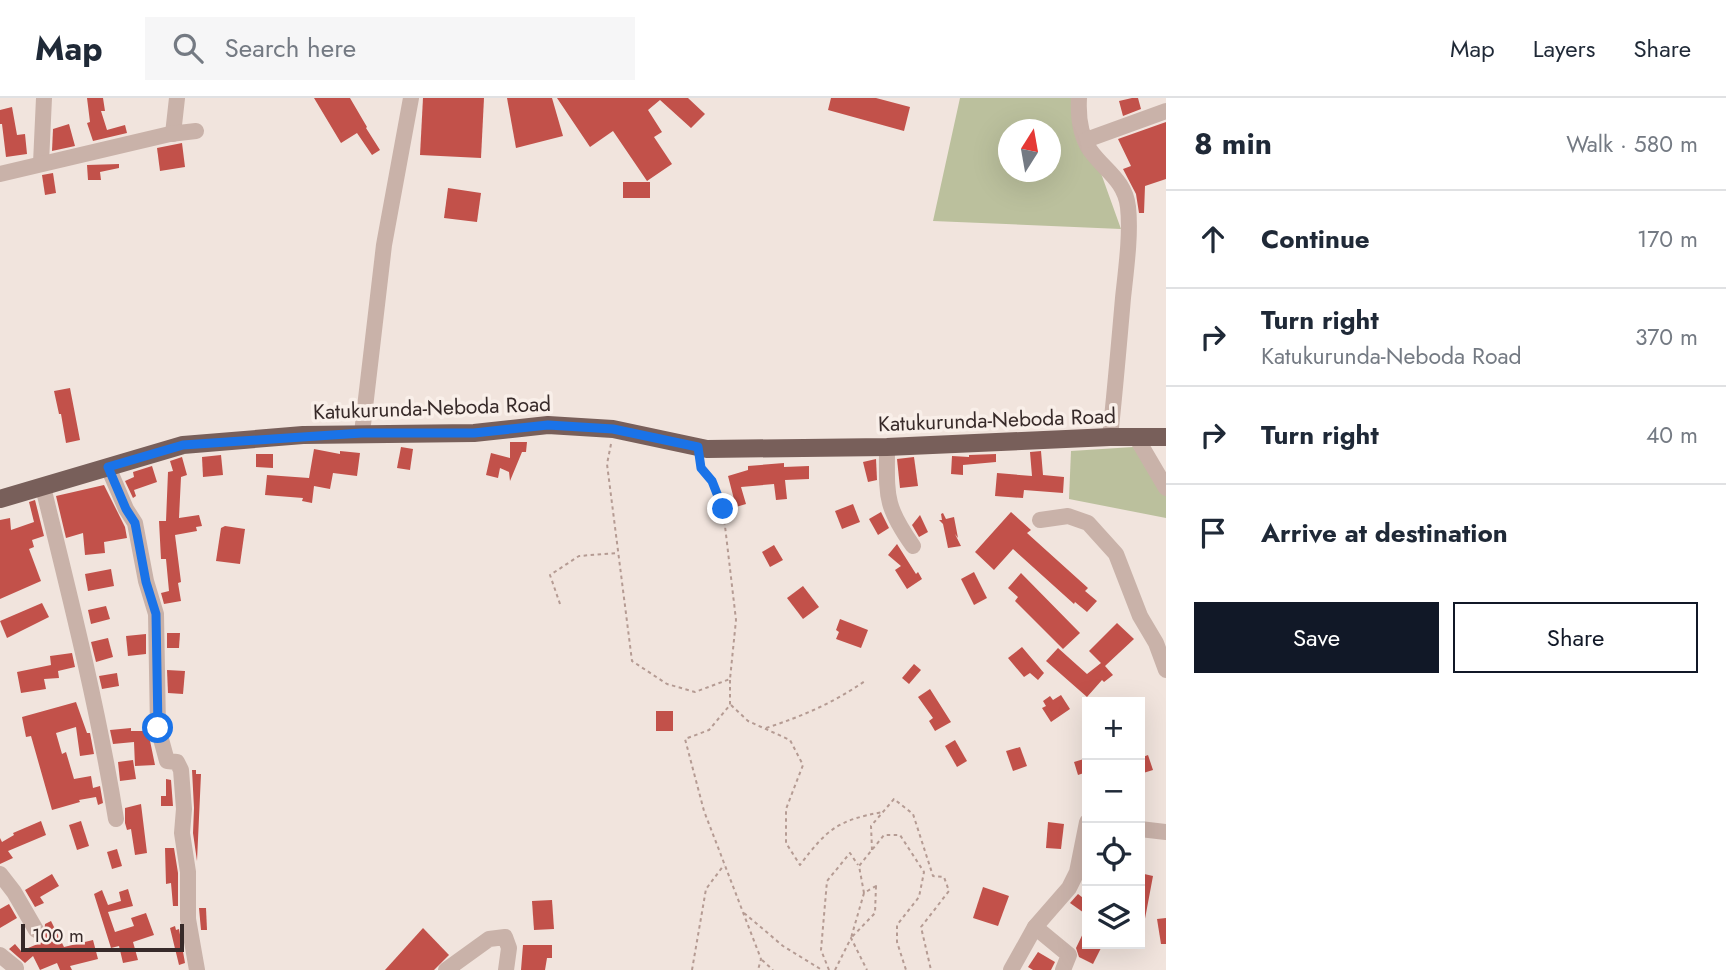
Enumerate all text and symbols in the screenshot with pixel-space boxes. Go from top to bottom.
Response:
search box [145,17,635,80]
text: Map [35,25,103,72]
icon: search [169,29,207,67]
text: Search here [225,29,356,67]
text: Map [1450,31,1495,66]
text: Layers [1533,31,1595,66]
text: Share [1633,31,1691,66]
north arrow [998,119,1061,182]
text: 8 min [1194,122,1272,165]
text: Walk · 580 m [1566,127,1698,161]
icon: ahead [1194,220,1232,258]
text: Continue [1261,220,1370,258]
text: 170 m [1637,222,1698,256]
text: Turn right [1261,301,1379,339]
icon: right [1194,318,1232,356]
text: 370 m [1635,320,1698,354]
text: Katukurunda-Neboda Road [1261,339,1522,373]
street label: Katukurunda-Neboda Road [313,389,551,427]
street label: Katukurunda-Neboda Road [878,401,1116,439]
icon: right [1194,416,1232,454]
text: Turn right [1261,416,1379,454]
text: 40 m [1646,418,1698,452]
route end [707,493,738,524]
icon: arrive [1194,514,1232,552]
text: Arrive at destination [1261,514,1508,552]
button: Save [1194,602,1439,673]
button: Share [1453,602,1698,673]
map controls [1082,697,1145,949]
button: + [1082,697,1145,760]
route start [142,712,173,743]
button: − [1082,760,1145,823]
button: locate [1082,823,1145,886]
button: layers [1082,886,1145,949]
scale bar [21,921,184,953]
text: 100 m [32,922,84,949]

